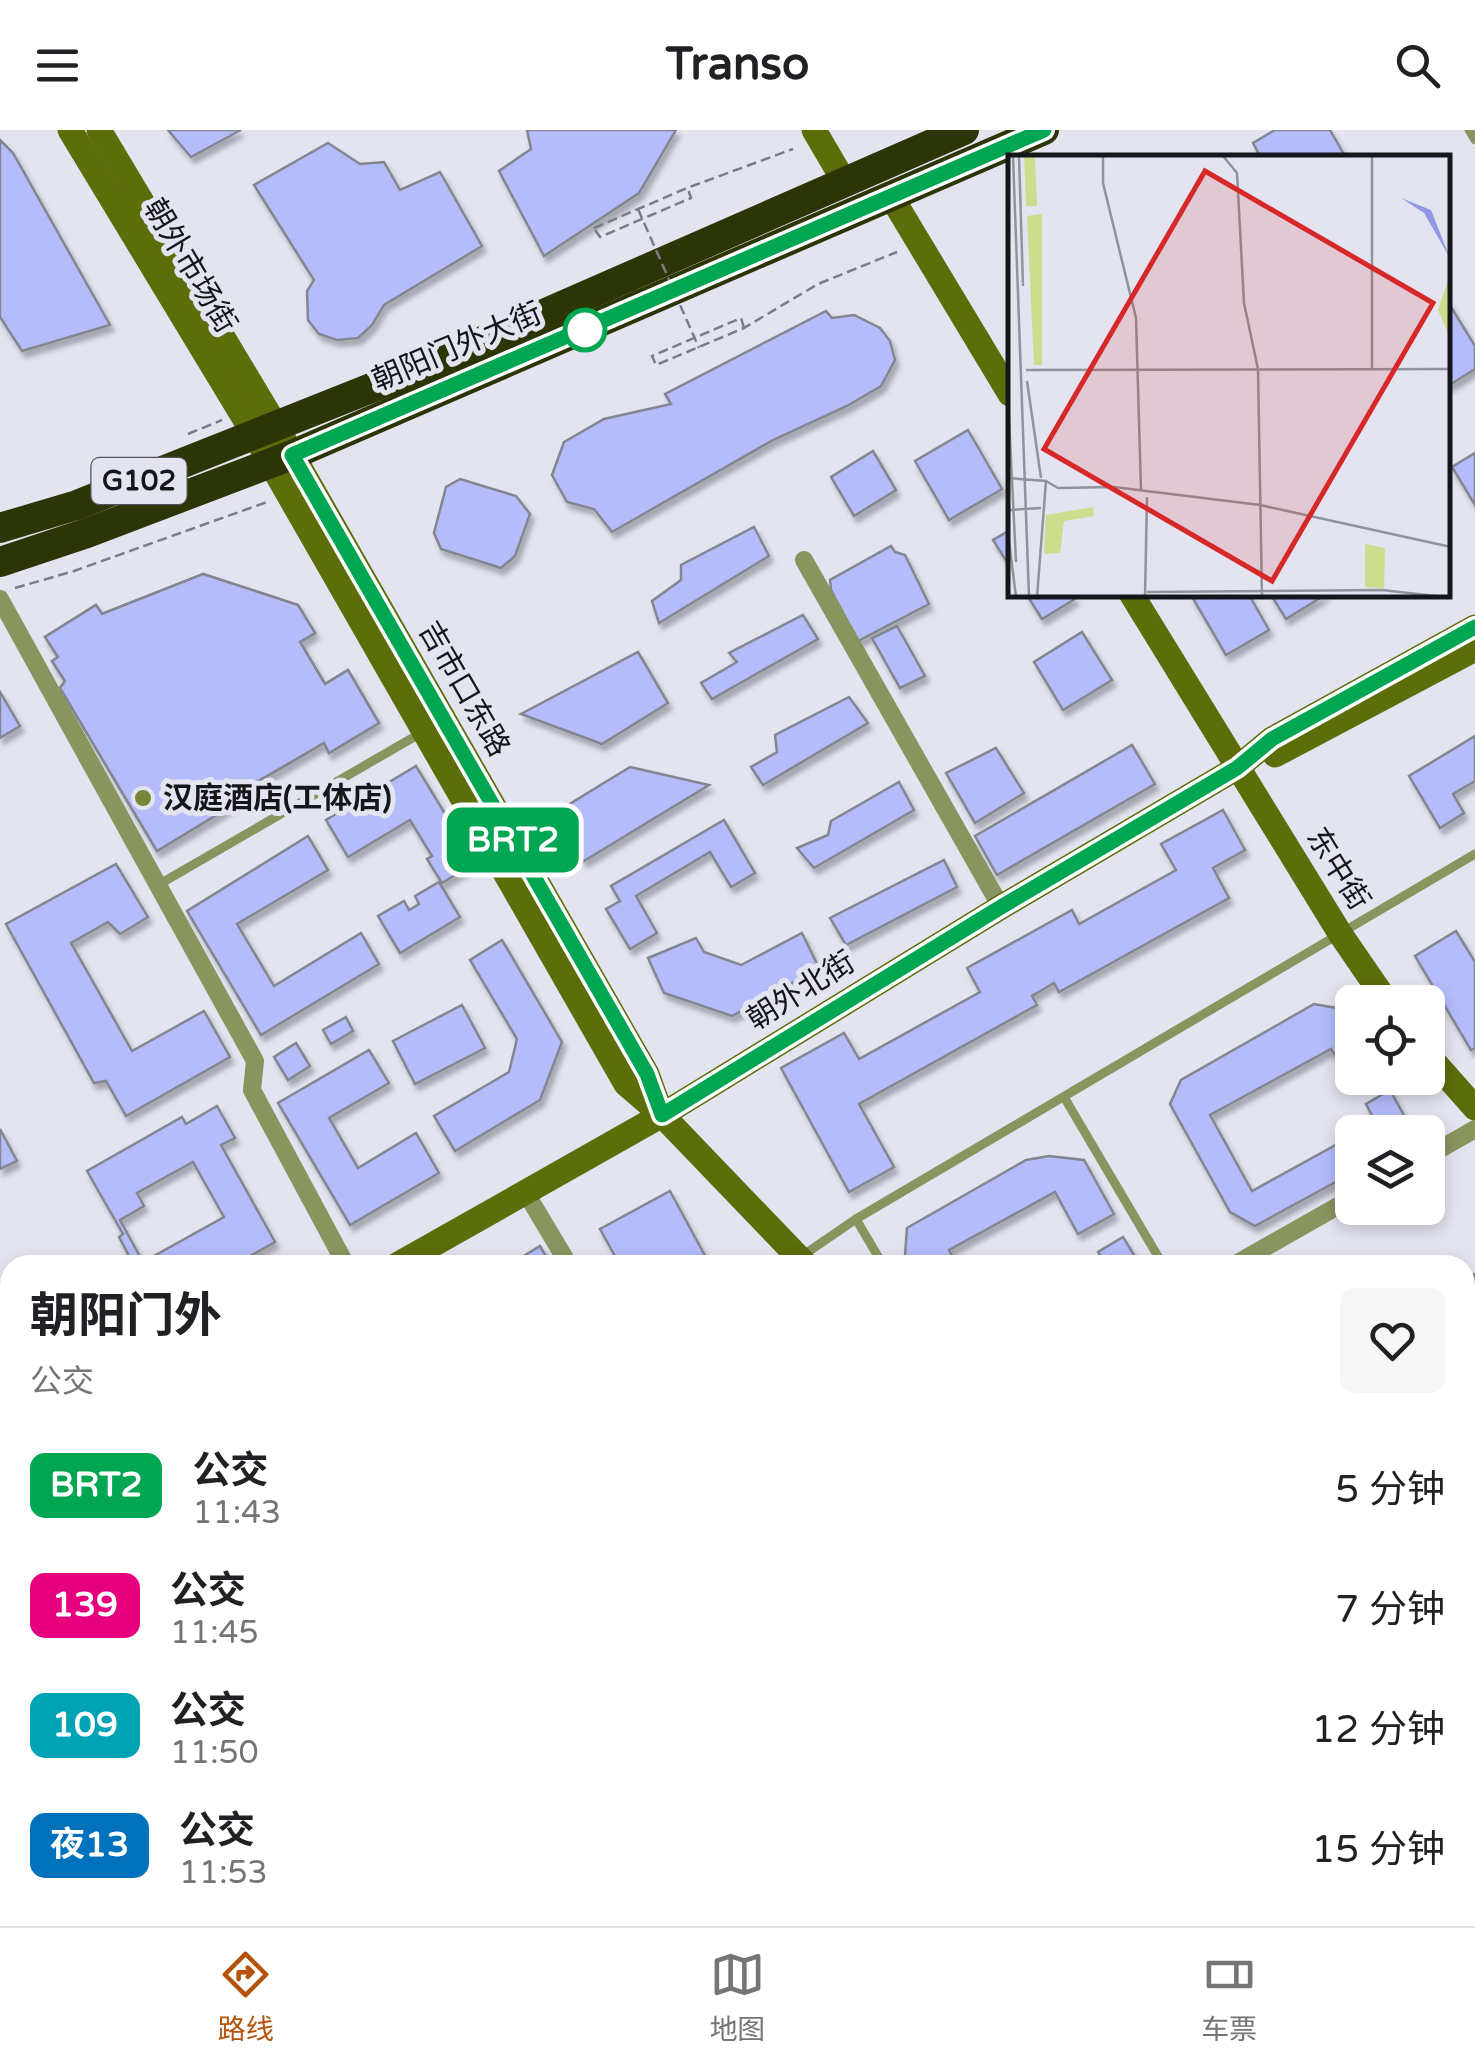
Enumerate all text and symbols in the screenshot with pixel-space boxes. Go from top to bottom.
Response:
icon: menu [30,38,85,93]
text: Transo [666,38,809,92]
icon: search [1390,38,1445,93]
inset map [1008,155,1450,598]
street label: 朝外市场街 [136,192,244,340]
street label: 朝阳门外大街 [367,295,547,399]
unlabelled marker [564,309,606,351]
road number: G102 [92,458,186,504]
street label: 吉市口东路 [410,615,518,763]
place label: 汉庭酒店(工体店) [163,780,392,817]
marker: 汉庭酒店(工体店) [132,787,154,809]
line badge: BRT2 [443,808,583,872]
text: BRT2 [467,819,559,861]
street label: 东中街 [1298,821,1378,917]
street label: 朝外北街 [740,944,862,1038]
map controls [1335,985,1445,1225]
button: locate [1335,985,1445,1095]
button: layers [1335,1115,1445,1225]
text: 朝阳门外 [30,1288,222,1346]
button: heart [1340,1288,1445,1393]
text: 公交 [30,1363,94,1401]
text: 公交 [192,1448,269,1494]
text: BRT2 [50,1464,142,1506]
text: 5 分钟 [1335,1467,1445,1513]
text: 11:43 [192,1494,281,1532]
text: 公交 [170,1568,246,1614]
text: 139 [52,1584,118,1626]
text: 7 分钟 [1335,1587,1445,1633]
text: 11:45 [170,1614,259,1652]
text: 公交 [170,1688,246,1734]
text: 109 [52,1704,118,1746]
text: 12 分钟 [1311,1707,1445,1753]
text: 11:50 [170,1734,259,1772]
text: 公交 [179,1808,255,1854]
text: 夜13 [50,1824,129,1866]
text: 15 分钟 [1311,1827,1445,1873]
text: 11:53 [179,1854,268,1892]
tab: 路线 [218,1947,274,2047]
tab: 地图 [709,1947,765,2047]
tab: 车票 [1201,1947,1257,2047]

